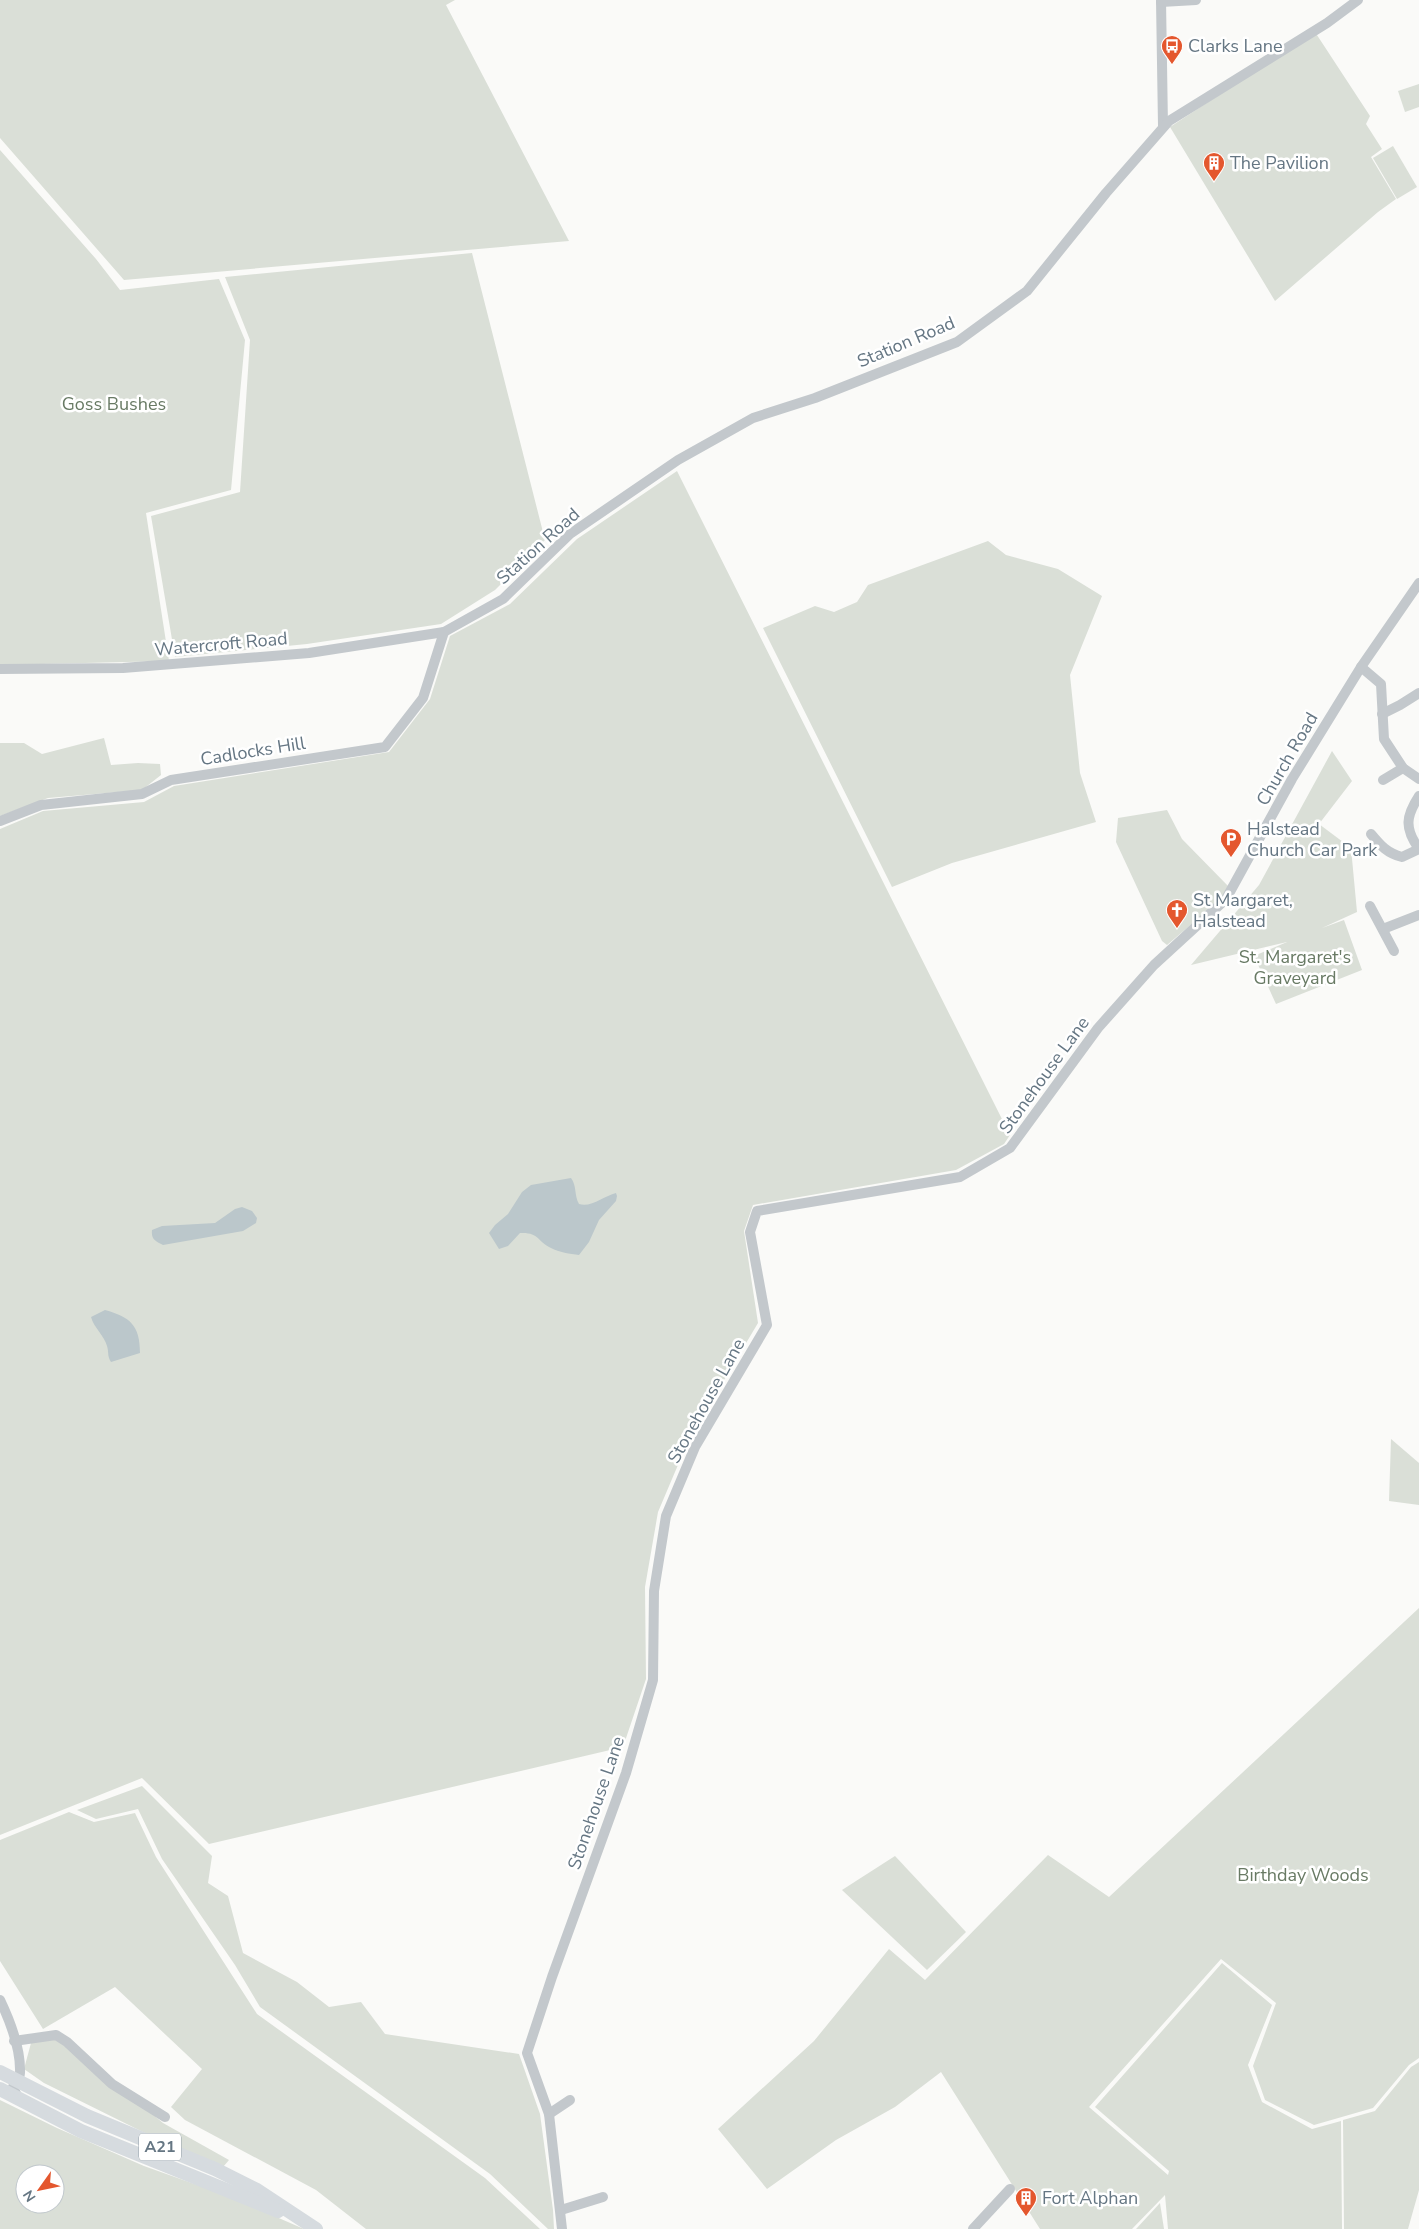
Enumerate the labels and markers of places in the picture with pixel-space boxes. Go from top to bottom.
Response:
bus stop icon: Clarks Lane [1160,34,1184,65]
place label: Clarks Lane [1188,34,1283,58]
building icon: The Pavilion [1202,151,1226,182]
place label: The Pavilion [1230,151,1329,175]
place label: Halstead Church Car Park [1247,817,1378,862]
parking icon: Halstead Church Car Park [1219,827,1243,858]
place label: St Margaret, Halstead [1193,888,1293,933]
church icon: St Margaret, Halstead [1165,898,1189,929]
building icon: Fort Alphan [1014,2186,1038,2217]
place label: Fort Alphan [1042,2186,1138,2210]

